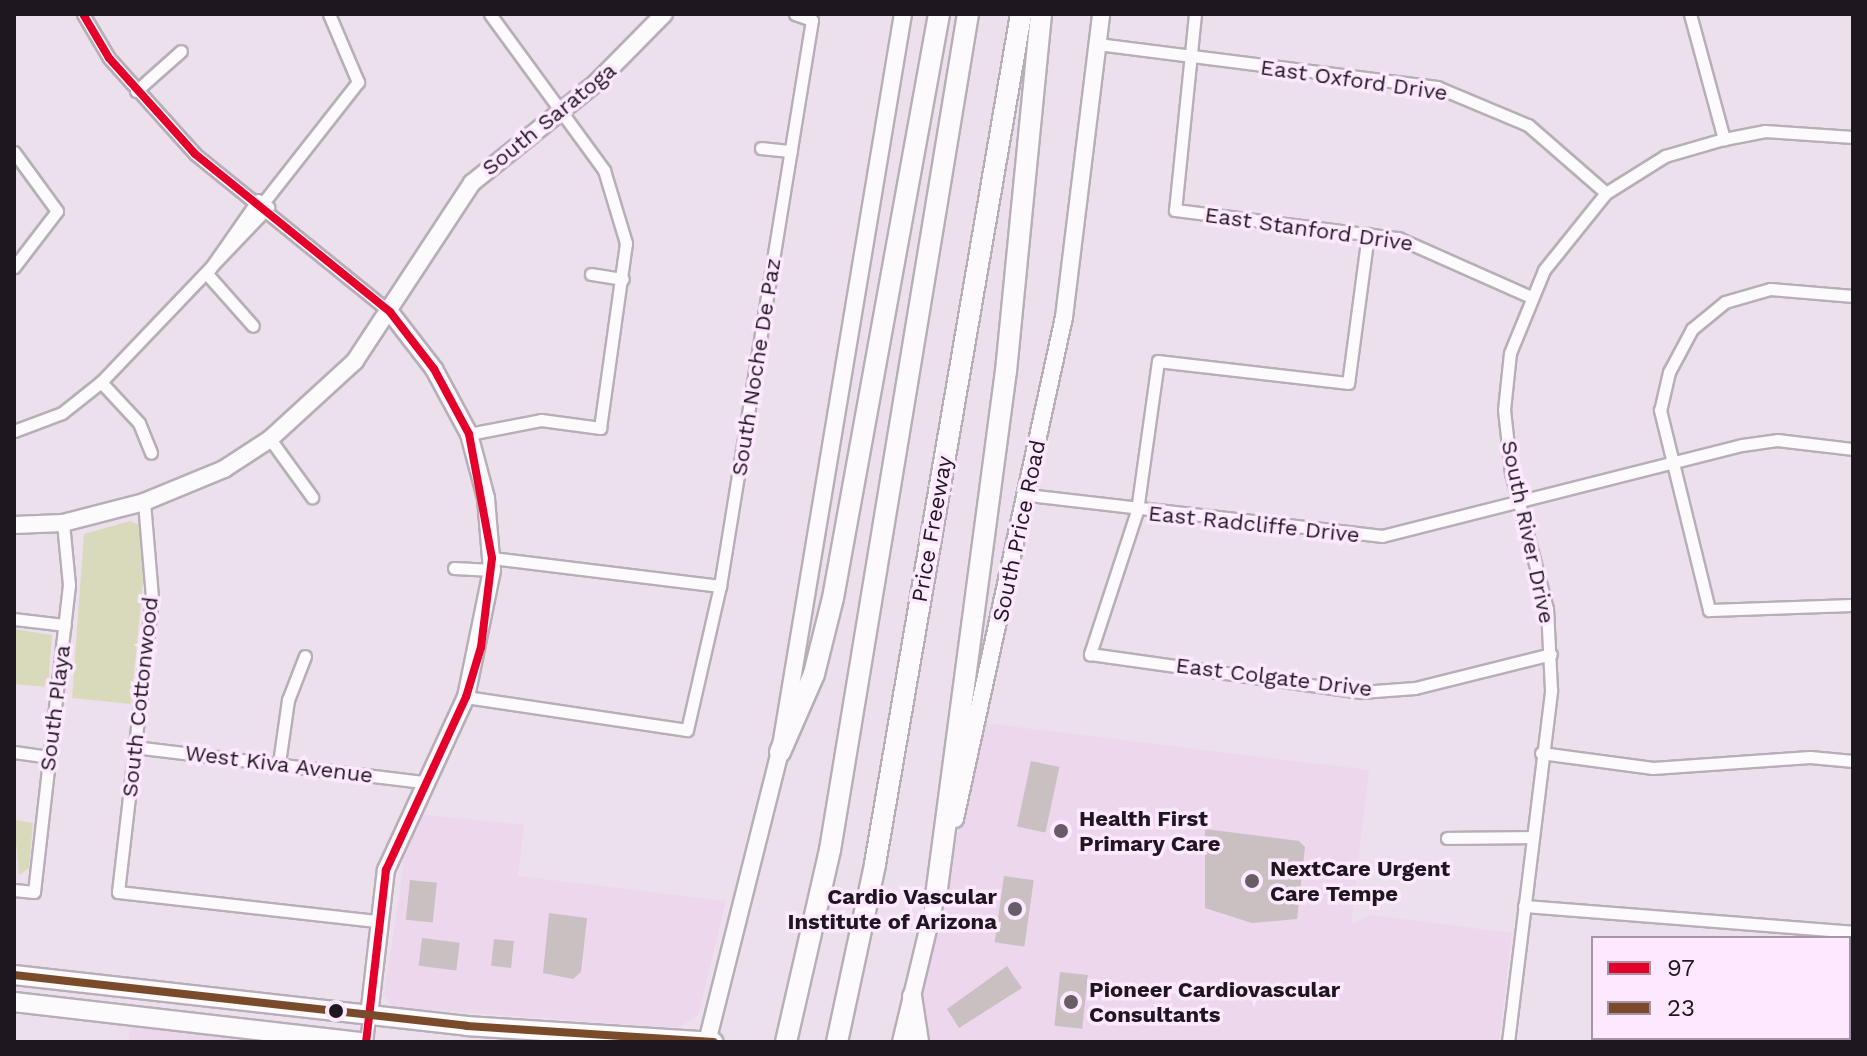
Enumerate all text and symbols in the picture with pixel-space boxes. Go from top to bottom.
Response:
street label: East Oxford Drive [1259,54,1449,106]
street label: South Saratoga [477,57,621,181]
street label: East Stanford Drive [1203,201,1415,257]
street label: South Noche De Paz [726,256,786,478]
street label: South Price Road [987,437,1051,625]
street label: South River Drive [1496,438,1560,626]
street label: Price Freeway [906,454,958,604]
street label: East Radcliffe Drive [1147,500,1361,548]
street label: South Cottonwood [116,596,164,798]
street label: South Playa [34,644,76,772]
street label: East Colgate Drive [1174,652,1374,702]
street label: West Kiva Avenue [183,739,375,789]
place label: Health First Primary Care [1079,805,1221,856]
marker: Health First Primary Care [1050,820,1072,842]
place label: NextCare Urgent Care Tempe [1270,855,1450,906]
marker: NextCare Urgent Care Tempe [1241,870,1263,892]
place label: Cardio Vascular Institute of Arizona [787,883,997,934]
marker: Cardio Vascular Institute of Arizona [1004,898,1026,920]
legend [1591,936,1851,1040]
text: 97 [1667,954,1695,982]
place label: Pioneer Cardiovascular Consultants [1089,976,1341,1028]
marker: Pioneer Cardiovascular Consultants [1060,991,1082,1013]
text: 23 [1667,994,1695,1022]
unlabelled marker [328,1003,344,1019]

